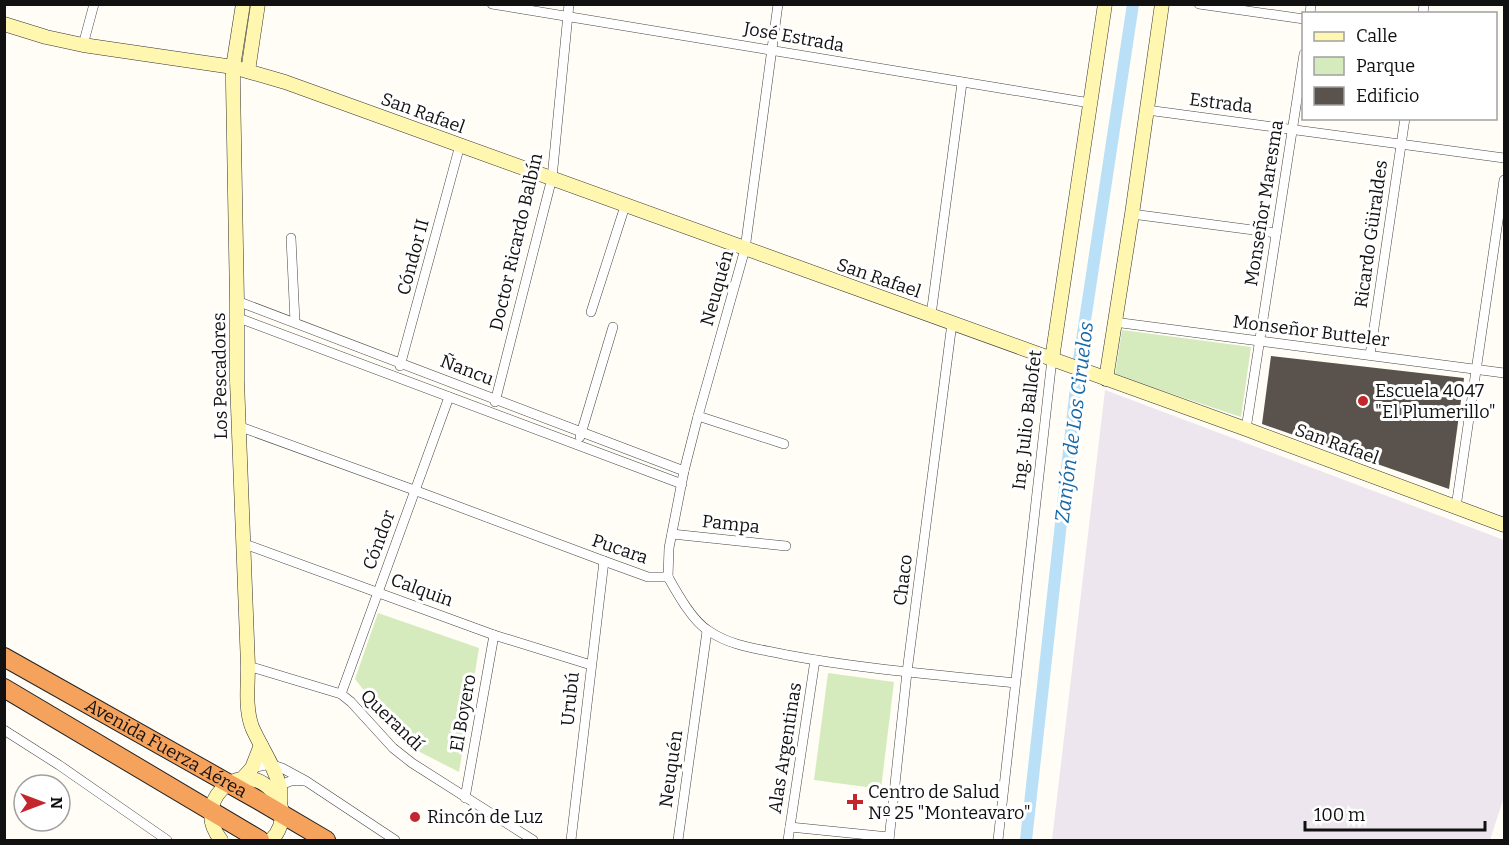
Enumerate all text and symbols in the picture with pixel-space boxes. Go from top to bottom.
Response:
legend [1302,12,1497,120]
street label: José Estrada [741,17,846,57]
text: Calle [1356,25,1397,47]
text: Parque [1356,55,1415,77]
text: Edificio [1356,85,1419,107]
street label: San Rafael [378,88,468,138]
street label: Estrada [1188,88,1254,118]
street label: Monseñor Maresma [1240,118,1288,288]
street label: Doctor Ricardo Balbín [485,150,547,333]
street label: Ricardo Güiraldes [1350,159,1392,309]
street label: Cóndor II [392,216,434,298]
street label: Neuquén [696,247,738,328]
street label: San Rafael [834,253,924,303]
street label: Monseñor Butteler [1232,310,1390,352]
street label: Los Pescadores [208,312,232,440]
water label: Zanjón de Los Ciruelos [1050,320,1099,524]
street label: Ing. Julio Ballofet [1008,348,1047,491]
street label: Ñancu [437,350,497,390]
place label: Escuela 4047 "El Plumerillo" [1375,380,1496,423]
marker: Escuela 4047 "El Plumerillo" [1356,394,1370,408]
street label: San Rafael [1292,419,1382,469]
street label: Cóndor [358,507,400,573]
street label: Pampa [701,510,761,538]
street label: Pucara [589,529,651,569]
street label: Chaco [889,553,917,607]
street label: Calquin [388,569,457,612]
street label: Urubú [556,671,584,727]
street label: El Boyero [445,673,481,753]
street label: Alas Argentinas [764,681,806,815]
street label: Querandí [356,685,429,756]
street label: Avenida Fuerza Aérea [81,694,251,803]
street label: Neuquén [655,728,687,809]
north arrow [12,773,72,833]
place label: Centro de Salud Nº 25 "Monteavaro" [868,781,1031,824]
marker: Centro de Salud Nº 25 "Monteavaro" [846,793,864,811]
scale bar [1305,794,1485,832]
text: N [47,797,66,809]
text: 100 m [1314,804,1365,826]
place label: Rincón de Luz [427,806,543,828]
marker: Rincón de Luz [408,810,422,824]

